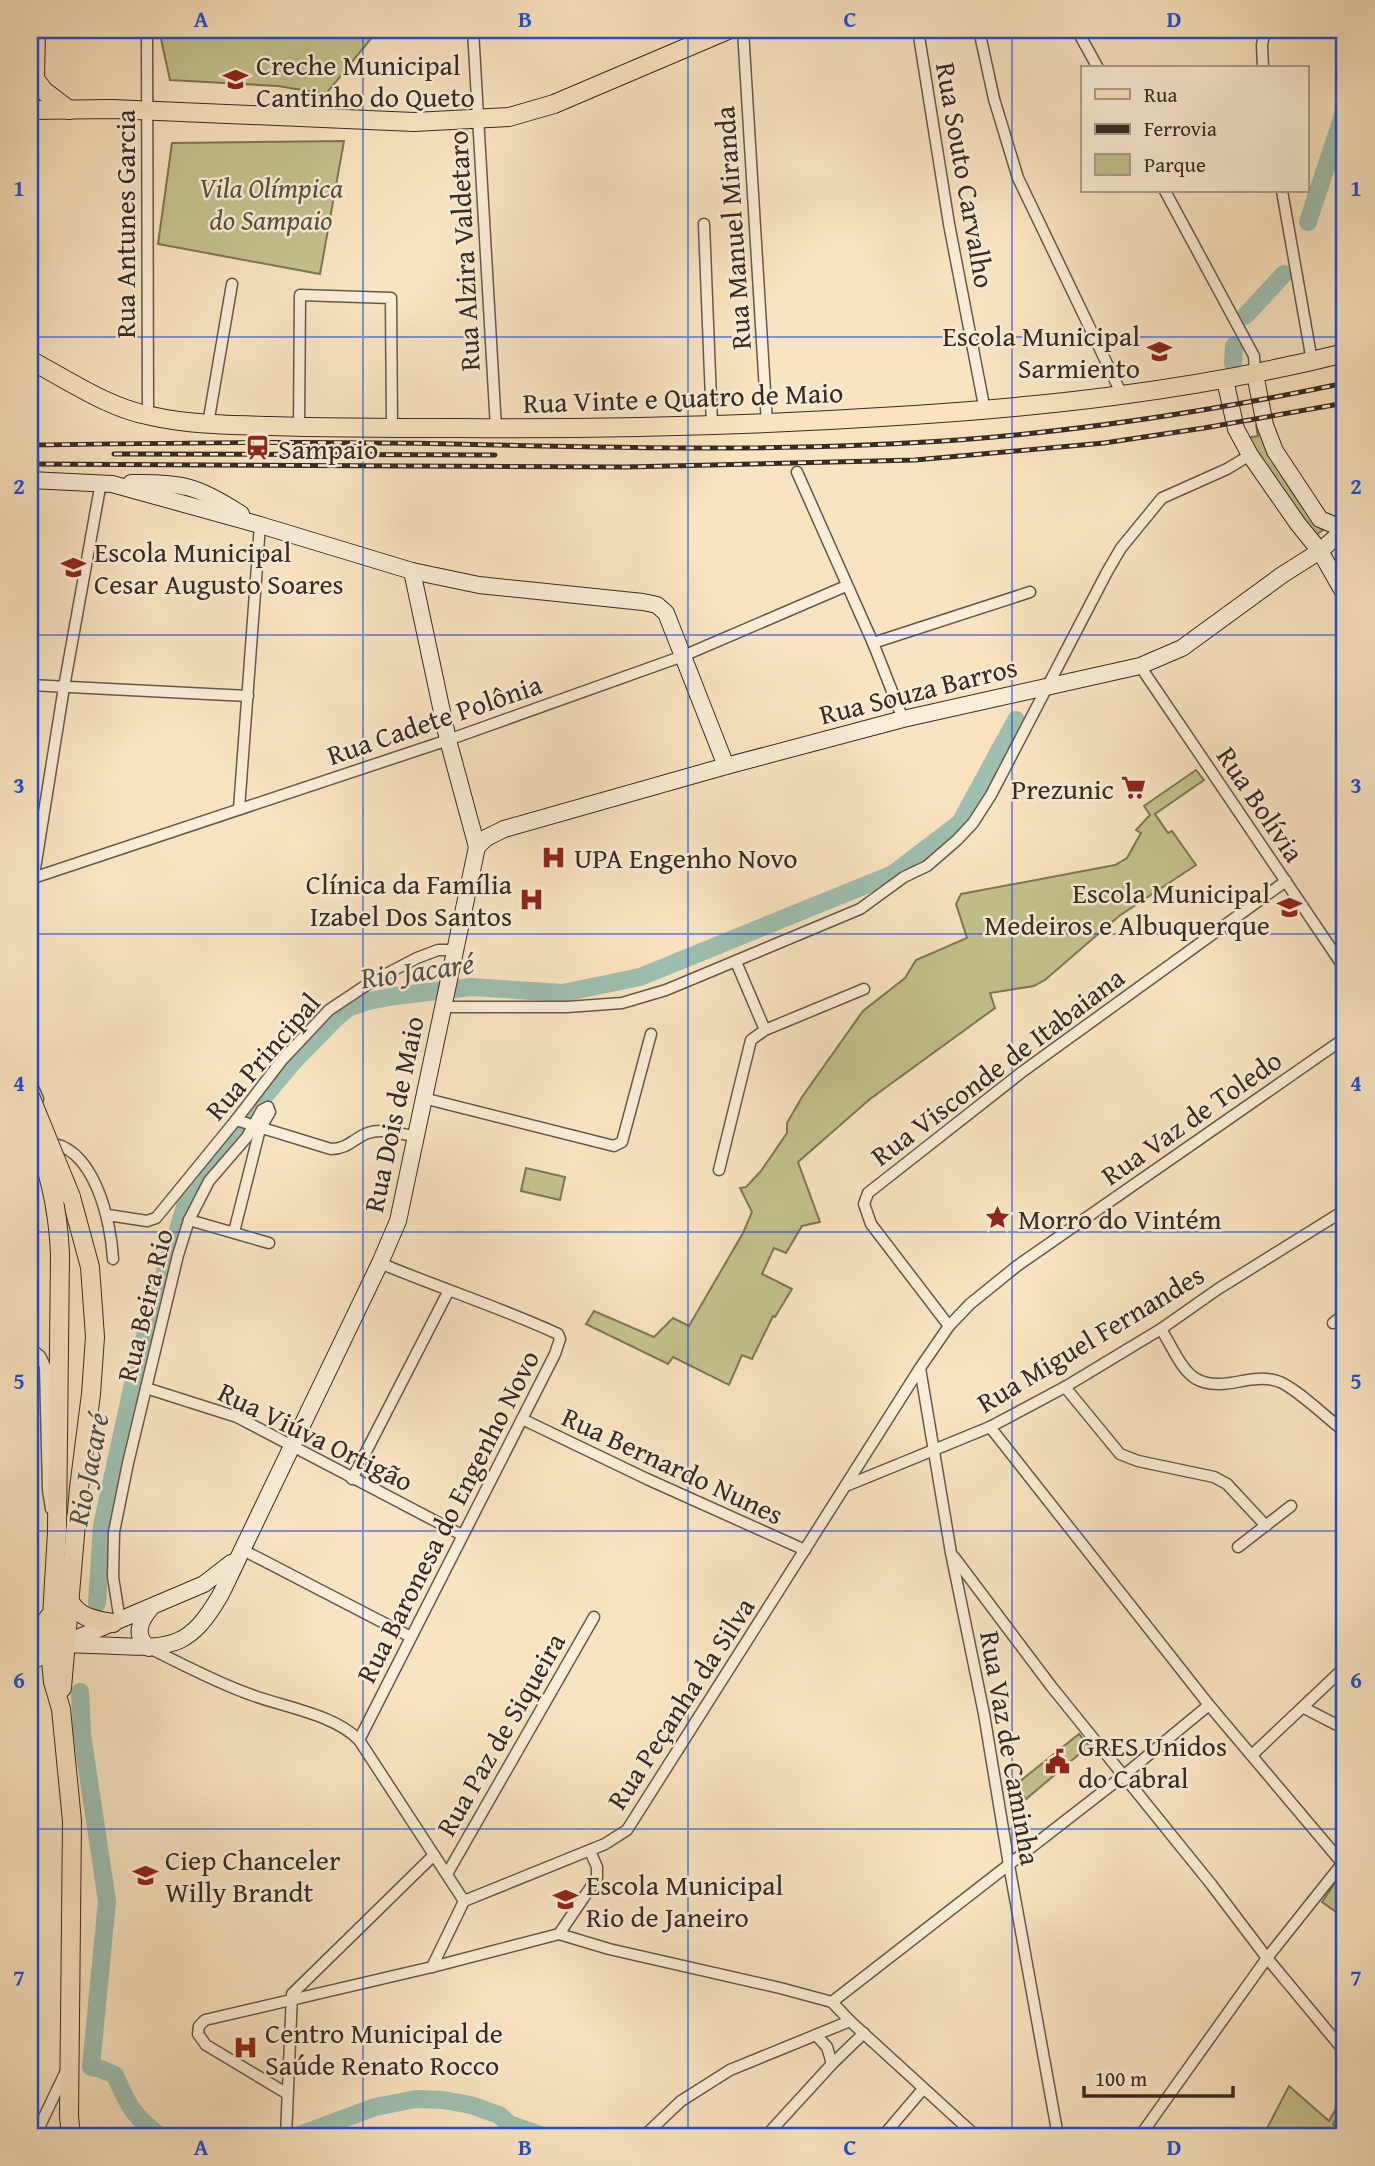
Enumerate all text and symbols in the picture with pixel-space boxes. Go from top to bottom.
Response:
text: A [194,2,209,35]
text: B [518,2,532,35]
text: C [843,2,857,35]
text: D [1167,2,1182,35]
place label: Creche Municipal Cantinho do Queto [256,44,475,117]
street label: Rua Souto Carvalho [926,59,1006,291]
school or university icon: Creche Municipal Cantinho do Queto [222,66,250,94]
legend [1081,66,1308,192]
text: Rua [1144,79,1177,110]
street label: Rua Manuel Miranda [703,104,761,351]
street label: Rua Antunes Garcia [104,109,145,338]
text: Ferrovia [1144,113,1217,144]
street label: Rua Alzira Valdetaro [436,130,490,372]
text: Parque [1144,149,1206,180]
park label: Vila Olímpica do Sampaio [199,167,343,240]
text: 1 [13,171,25,204]
text: 1 [1350,171,1362,204]
place label: Escola Municipal Sarmiento [943,315,1140,388]
school or university icon: Escola Municipal Sarmiento [1146,337,1174,365]
street label: Rua Vinte e Quatro de Maio [522,371,844,423]
place label: Sampaio [278,428,378,469]
station icon: Sampaio [244,434,272,462]
text: 2 [13,469,25,502]
text: 2 [1350,469,1362,502]
place label: Escola Municipal Cesar Augusto Soares [94,531,344,604]
school or university icon: Escola Municipal Cesar Augusto Soares [60,553,88,581]
street label: Rua Souza Barros [815,646,1021,734]
street label: Rua Cadete Polônia [321,663,548,775]
street label: Rua Bolívia [1207,738,1315,871]
text: 3 [13,768,25,801]
place label: Prezunic [1011,768,1114,809]
text: 3 [1350,768,1362,801]
supermarket icon: Prezunic [1120,774,1148,802]
place label: UPA Engenho Novo [574,837,798,878]
hospital icon: UPA Engenho Novo [540,843,568,871]
place label: Clínica da Família Izabel Dos Santos [306,863,513,936]
place label: Escola Municipal Medeiros e Albuquerque [984,872,1270,945]
hospital icon: Clínica da Família Izabel Dos Santos [518,885,546,913]
school or university icon: Escola Municipal Medeiros e Albuquerque [1276,894,1304,922]
water label: Rio Jacaré [356,940,478,1000]
street label: Rua Visconde de Itabaiana [862,956,1133,1175]
street label: Rua Principal [195,983,329,1129]
street label: Rua Dois de Maio [352,1012,434,1216]
street label: Rua Vaz de Toledo [1092,1039,1290,1195]
text: 4 [13,1066,25,1099]
text: 4 [1350,1066,1362,1099]
place label: Morro do Vintém [1018,1198,1222,1239]
place icon: Morro do Vintém [984,1204,1012,1232]
street label: Rua Beira Rio [105,1224,183,1386]
street label: Rua Miguel Fernandes [968,1254,1212,1422]
street label: Rua Baronesa do Engenho Novo [345,1343,549,1689]
text: 5 [13,1364,25,1397]
text: 5 [1350,1364,1362,1397]
street label: Rua Viúva Ortigão [211,1371,421,1501]
street label: Rua Bernardo Nunes [555,1396,791,1534]
water label: Rio Jacaré [54,1408,120,1530]
street label: Rua Peçanha da Silva [596,1588,765,1817]
street label: Rua Paz de Siqueira [425,1624,575,1843]
street label: Rua Vaz de Caminha [970,1628,1052,1869]
text: 6 [13,1663,25,1696]
text: 6 [1350,1663,1362,1696]
place label: GRES Unidos do Cabral [1078,1725,1227,1798]
public building icon: GRES Unidos do Cabral [1044,1747,1072,1775]
place label: Ciep Chanceler Willy Brandt [165,1839,341,1912]
school or university icon: Ciep Chanceler Willy Brandt [131,1861,159,1889]
place label: Escola Municipal Rio de Janeiro [586,1864,784,1937]
school or university icon: Escola Municipal Rio de Janeiro [552,1886,580,1914]
text: 7 [13,1961,25,1994]
text: 7 [1350,1961,1362,1994]
place label: Centro Municipal de Saúde Renato Rocco [265,2012,503,2085]
hospital icon: Centro Municipal de Saúde Renato Rocco [231,2034,259,2062]
scale bar [1084,2054,1233,2098]
text: 100 m [1095,2063,1147,2094]
text: A [194,2130,209,2163]
text: B [518,2130,532,2163]
text: C [843,2130,857,2163]
text: D [1167,2130,1182,2163]

